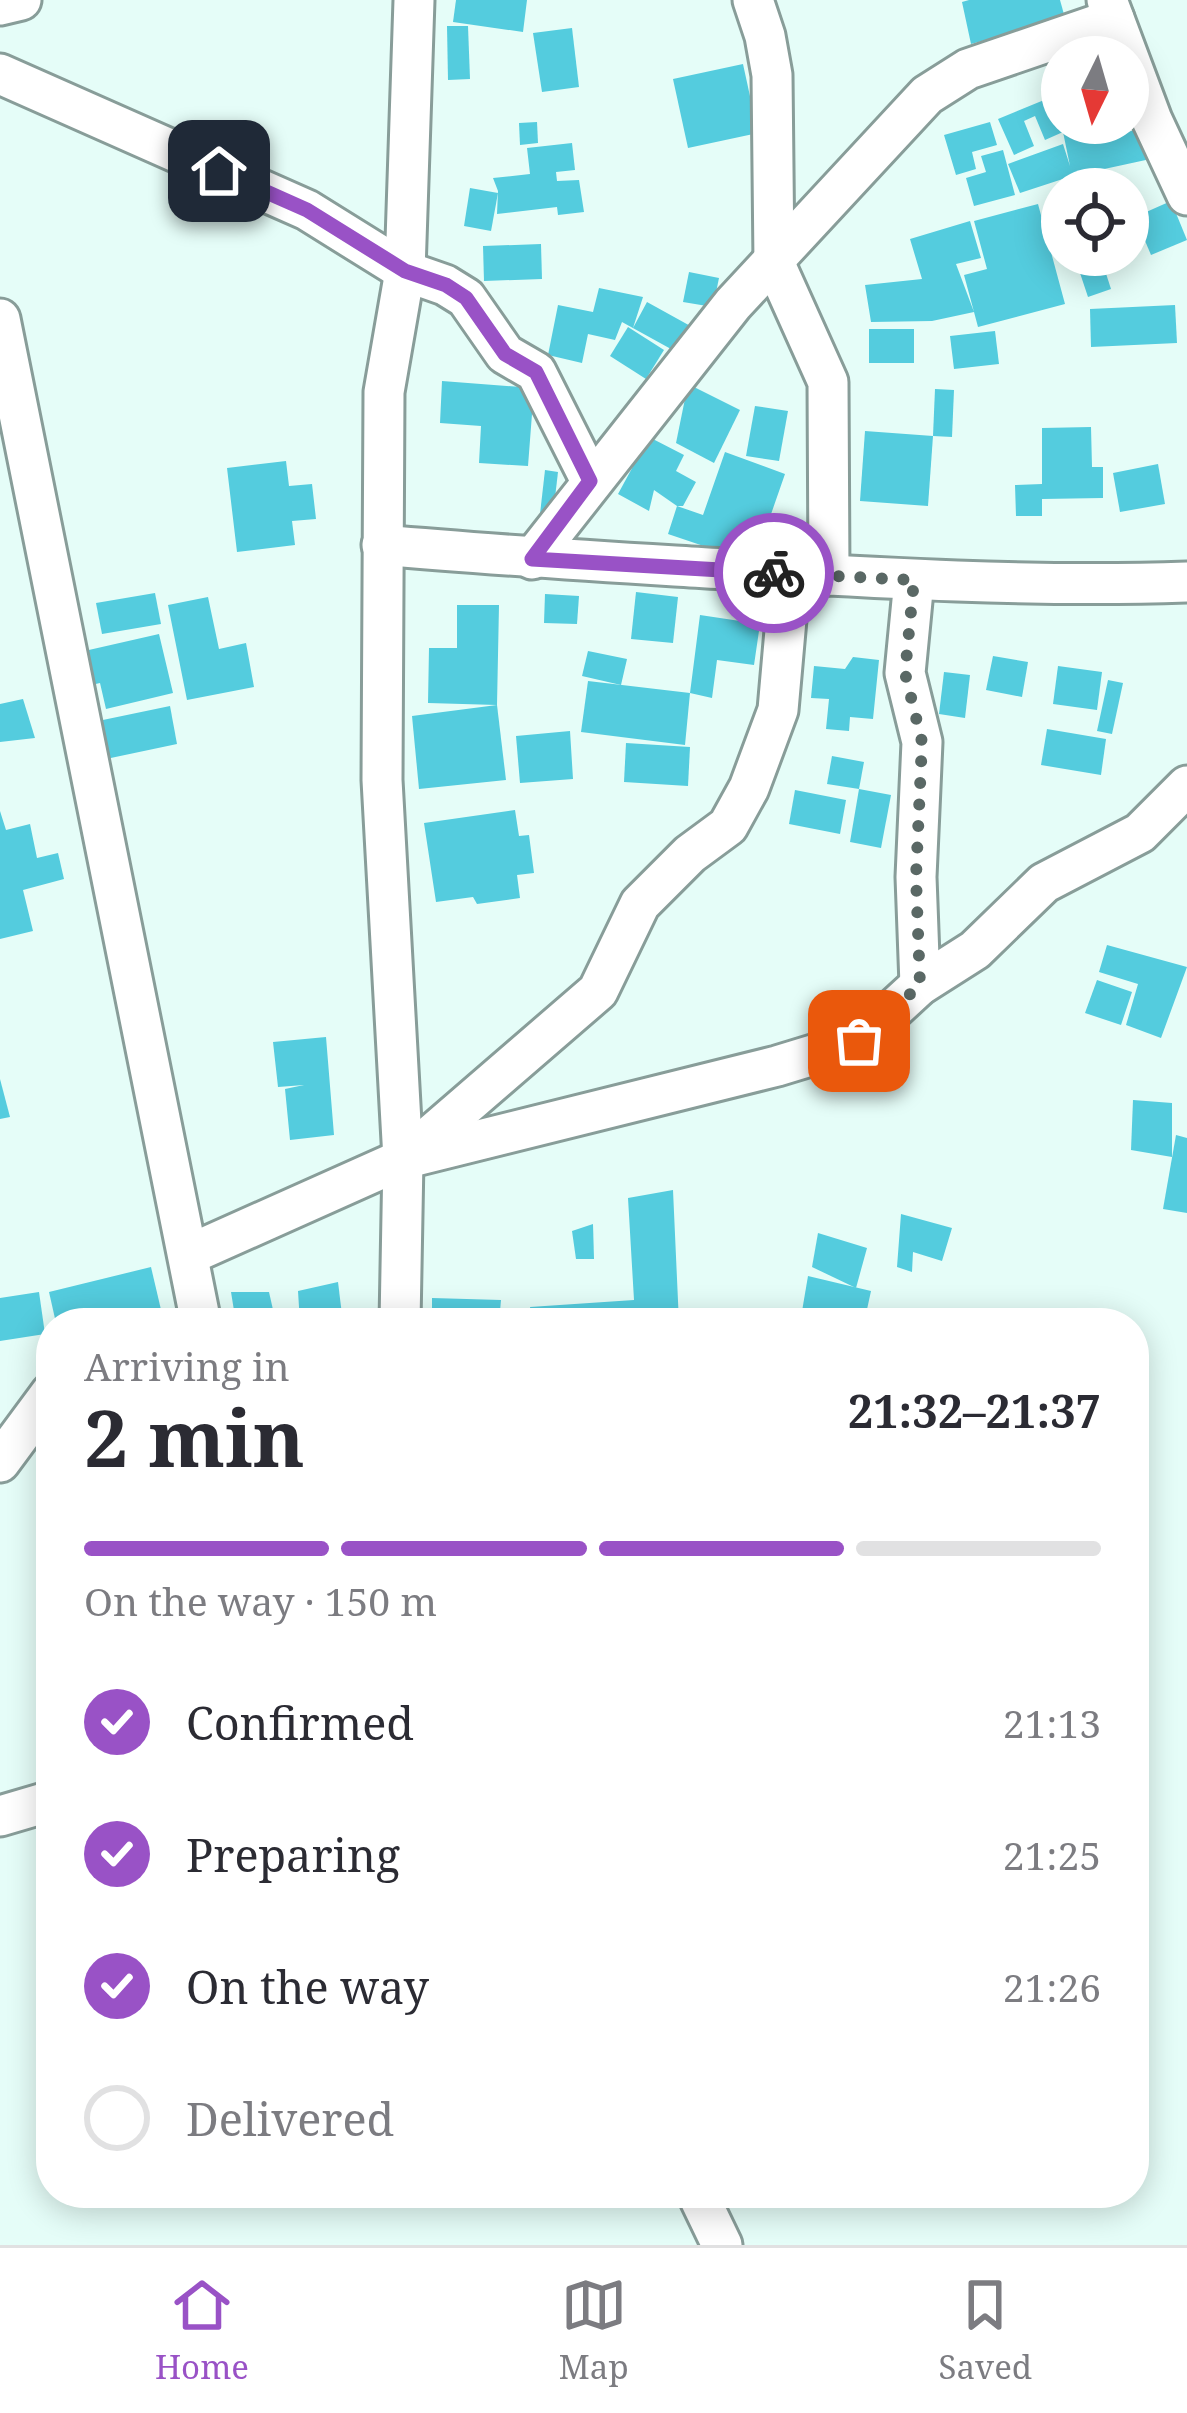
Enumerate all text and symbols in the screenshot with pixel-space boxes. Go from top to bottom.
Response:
north arrow [1041,36,1149,144]
map controls [1041,36,1149,276]
pin [168,120,270,222]
icon: home [186,138,252,204]
button: locate [1041,168,1149,276]
courier [714,513,834,633]
icon: bike [741,540,807,606]
pin [808,990,910,1092]
icon: bag [826,1008,892,1074]
text: Arriving in [84,1339,290,1392]
text: 21:32–21:37 [848,1380,1101,1441]
text: 2 min [84,1384,305,1490]
text: On the way · 150 m [84,1574,437,1627]
icon: check [84,1689,150,1755]
text: Confirmed [186,1692,414,1753]
text: 21:13 [1003,1696,1101,1749]
icon: check [84,1821,150,1887]
text: Preparing [186,1824,400,1885]
text: 21:25 [1003,1828,1101,1881]
icon: check [84,1953,150,2019]
text: On the way [186,1956,429,2017]
text: 21:26 [1003,1960,1101,2013]
text: Delivered [186,2088,394,2149]
tab: Home [155,2272,249,2389]
tab: Map [559,2272,629,2389]
tab: Saved [939,2272,1032,2389]

